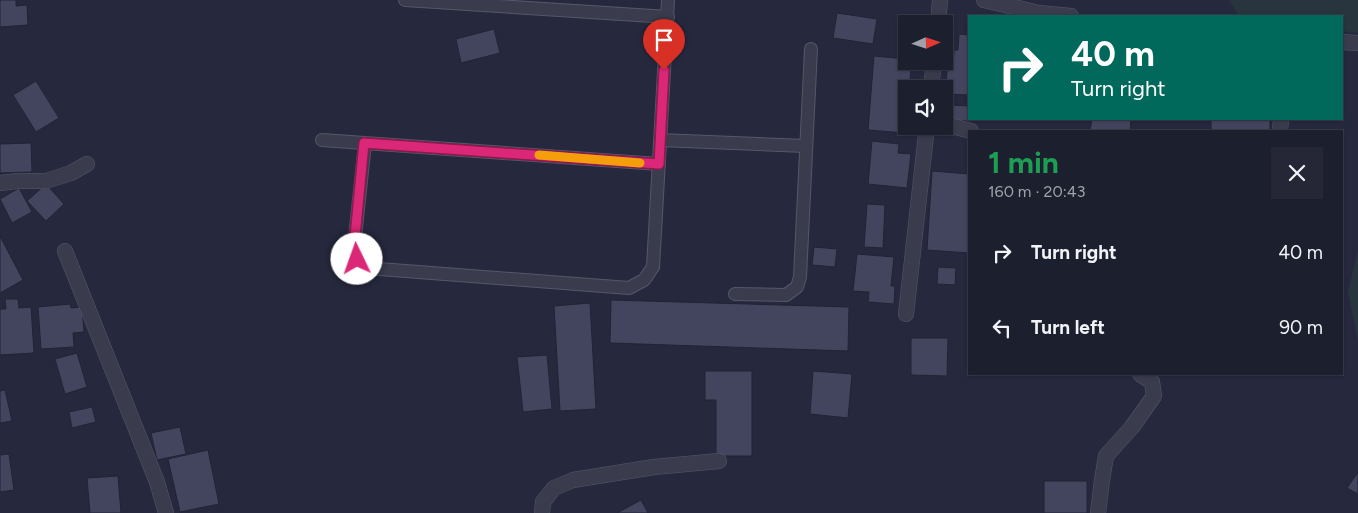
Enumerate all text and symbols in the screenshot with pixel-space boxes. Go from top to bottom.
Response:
north arrow [898,15,952,70]
map controls [898,15,953,135]
pin [643,19,685,70]
icon: arrive [650,26,678,54]
text: 40 m [1071,33,1155,75]
icon: right [988,35,1053,100]
text: Turn right [1071,75,1166,102]
button: sound [898,80,953,135]
text: 1 min [988,144,1059,181]
button: close [1271,147,1323,199]
text: 160 m · 20:43 [988,182,1085,201]
position arrow [330,232,382,284]
icon: right [988,239,1016,267]
text: Turn right [1031,241,1117,264]
text: 40 m [1278,241,1323,264]
icon: left [988,314,1016,342]
text: Turn left [1031,316,1105,339]
text: 90 m [1279,316,1323,339]

